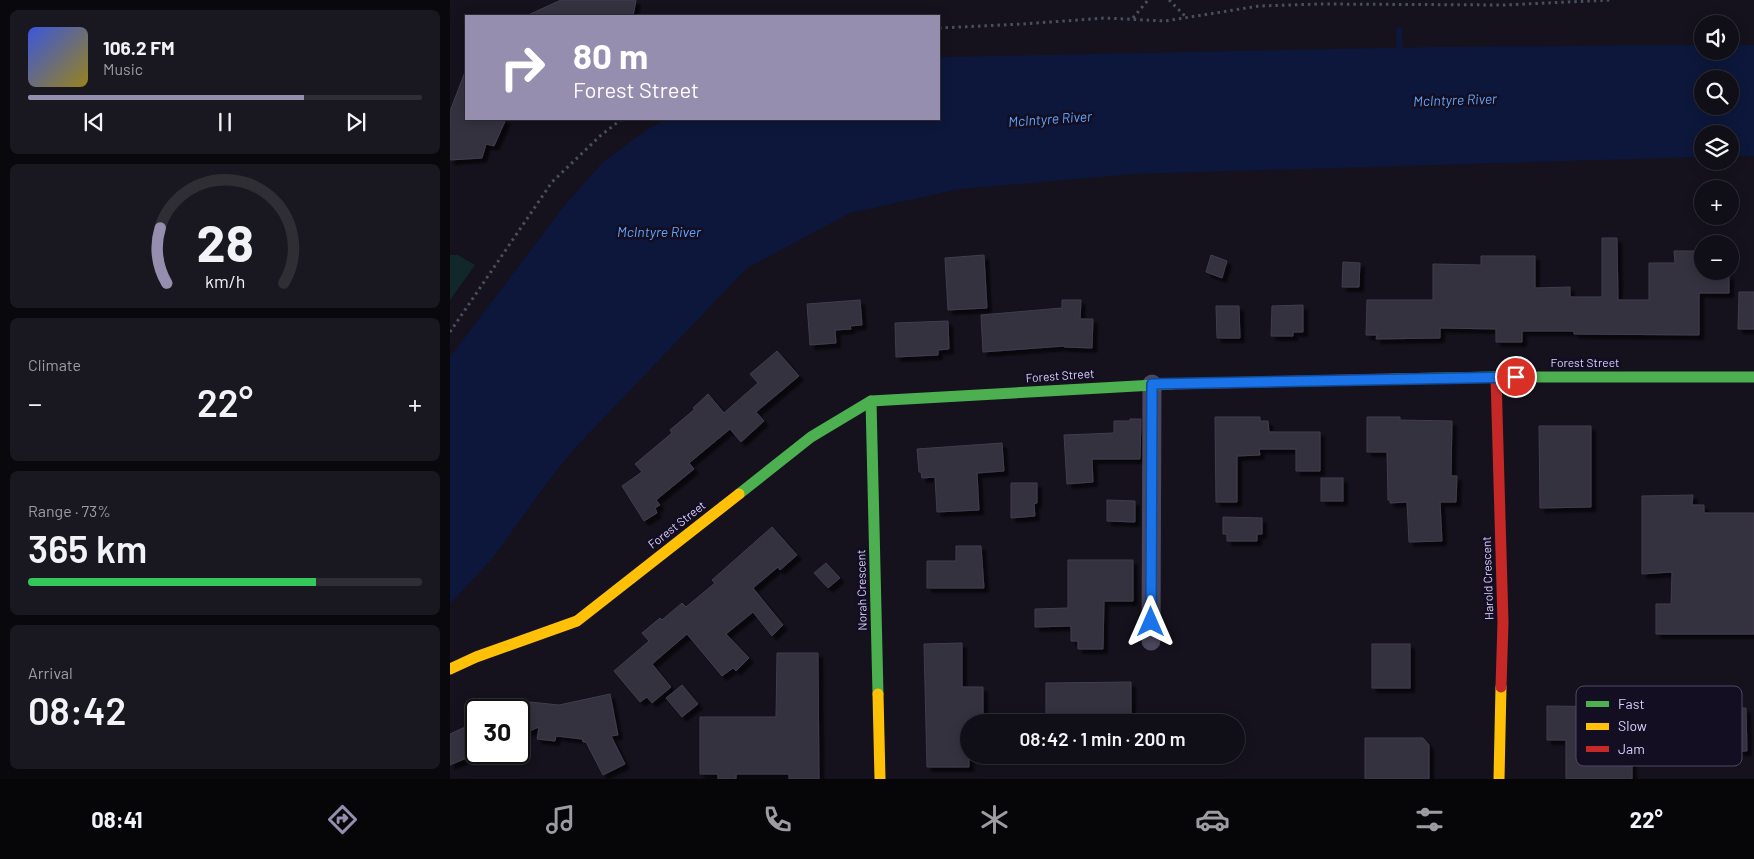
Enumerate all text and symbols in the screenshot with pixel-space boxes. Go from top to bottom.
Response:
map controls [1694,15,1739,280]
button: sound [1694,15,1739,60]
text: 80 m [573,34,648,76]
icon: right [490,35,555,100]
text: 106.2 FM [103,36,175,59]
text: Music [103,59,143,78]
button: search [1694,70,1739,115]
text: Forest Street [573,76,699,102]
water label: McIntyre River [1413,90,1498,109]
water label: McIntyre River [1008,107,1093,130]
icon: previous [80,108,108,136]
icon: pause [211,108,239,136]
icon: next [342,108,370,136]
button: layers [1694,125,1739,170]
button: + [1694,180,1739,225]
text: 28 [196,210,254,272]
water label: McIntyre River [617,223,702,240]
button: − [1694,235,1739,280]
text: km/h [205,270,245,292]
text: Climate [28,355,81,374]
street label: Forest Street [1551,355,1619,369]
pin [1495,356,1537,398]
icon: arrive [1502,363,1530,391]
street label: Forest Street [1025,366,1095,384]
text: 22° [197,379,253,425]
text: − [28,386,42,420]
text: + [408,386,422,420]
street label: Forest Street [645,498,708,551]
text: Range · 73% [28,501,111,520]
text: 365 km [28,525,147,571]
street label: Harold Crescent [1479,536,1495,620]
street label: Norah Crescent [853,549,869,631]
position arrow [1124,595,1176,647]
text: Arrival [28,663,73,682]
legend [1576,686,1742,766]
text: 08:42 [28,687,127,733]
text: Fast [1618,695,1644,712]
speed limit sign: 30 [465,699,530,764]
text: Slow [1618,717,1647,734]
text: 08:42 · 1 min · 200 m [1019,727,1186,750]
text: Jam [1618,740,1645,757]
icon: directions [325,802,360,837]
icon: music [543,802,578,837]
icon: phone [760,802,795,837]
icon: climate [977,802,1012,837]
icon: car [1195,802,1230,837]
icon: filters [1412,802,1447,837]
text: 08:41 [91,806,143,832]
text: 22° [1630,806,1663,832]

